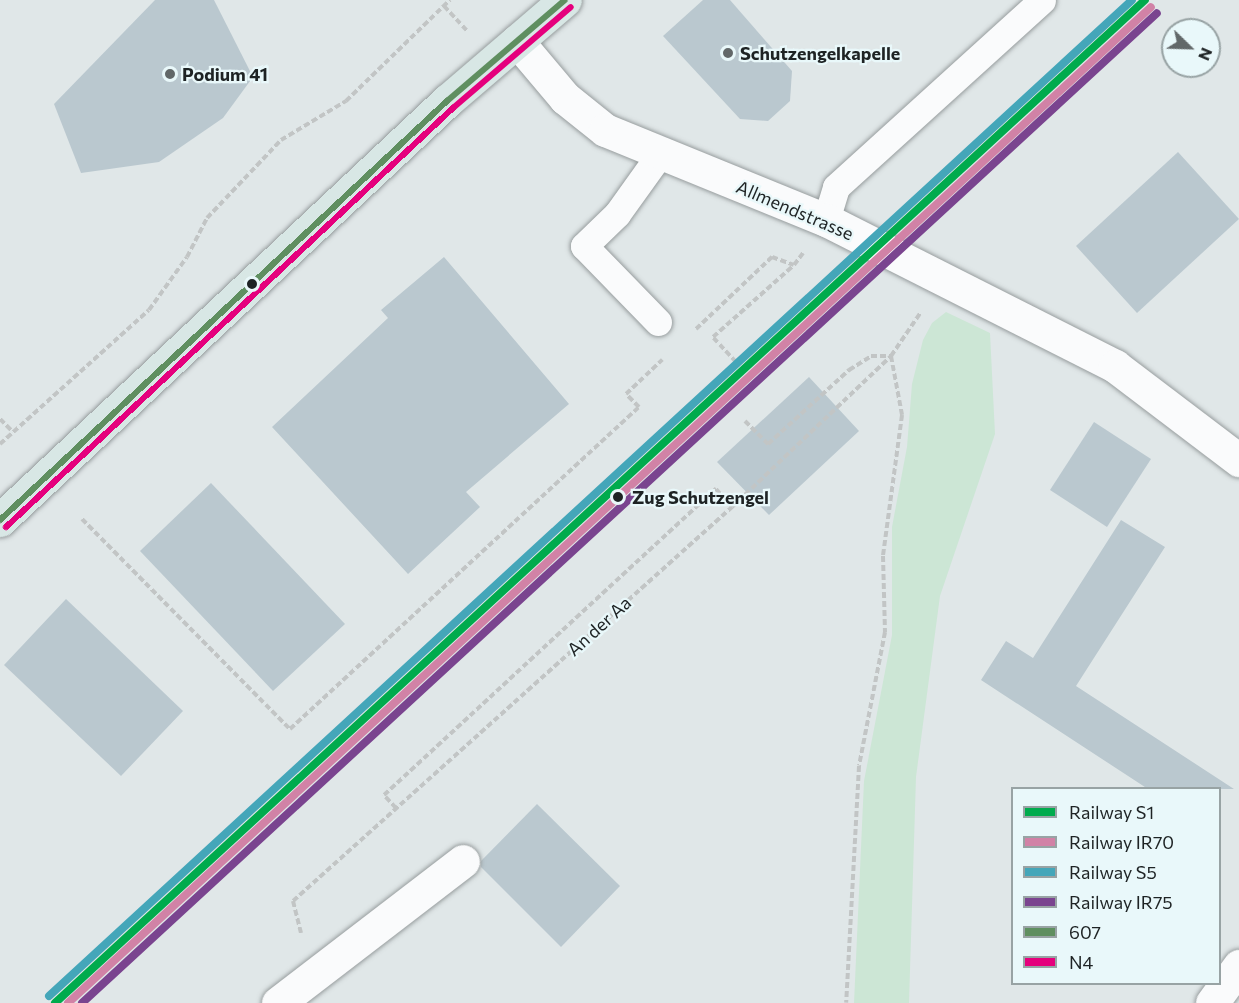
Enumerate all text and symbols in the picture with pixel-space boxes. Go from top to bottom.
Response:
north arrow [1161,18,1221,78]
place label: Schutzengelkapelle [740,42,900,64]
text: N [1195,45,1217,64]
marker: Schutzengelkapelle [721,46,735,60]
place label: Podium 41 [182,63,268,85]
marker: Podium 41 [163,67,177,81]
street label: Allmendstrasse [733,176,857,244]
unlabelled marker [246,278,258,290]
place label: Zug Schutzengel [632,486,769,508]
marker: Zug Schutzengel [609,488,627,506]
street label: An der Aa [563,592,635,660]
legend [1011,787,1221,985]
text: Railway S1 [1069,801,1154,823]
text: Railway IR70 [1069,831,1174,853]
text: Railway S5 [1069,861,1157,883]
text: Railway IR75 [1069,891,1173,913]
text: 607 [1069,921,1101,943]
text: N4 [1069,951,1093,973]

